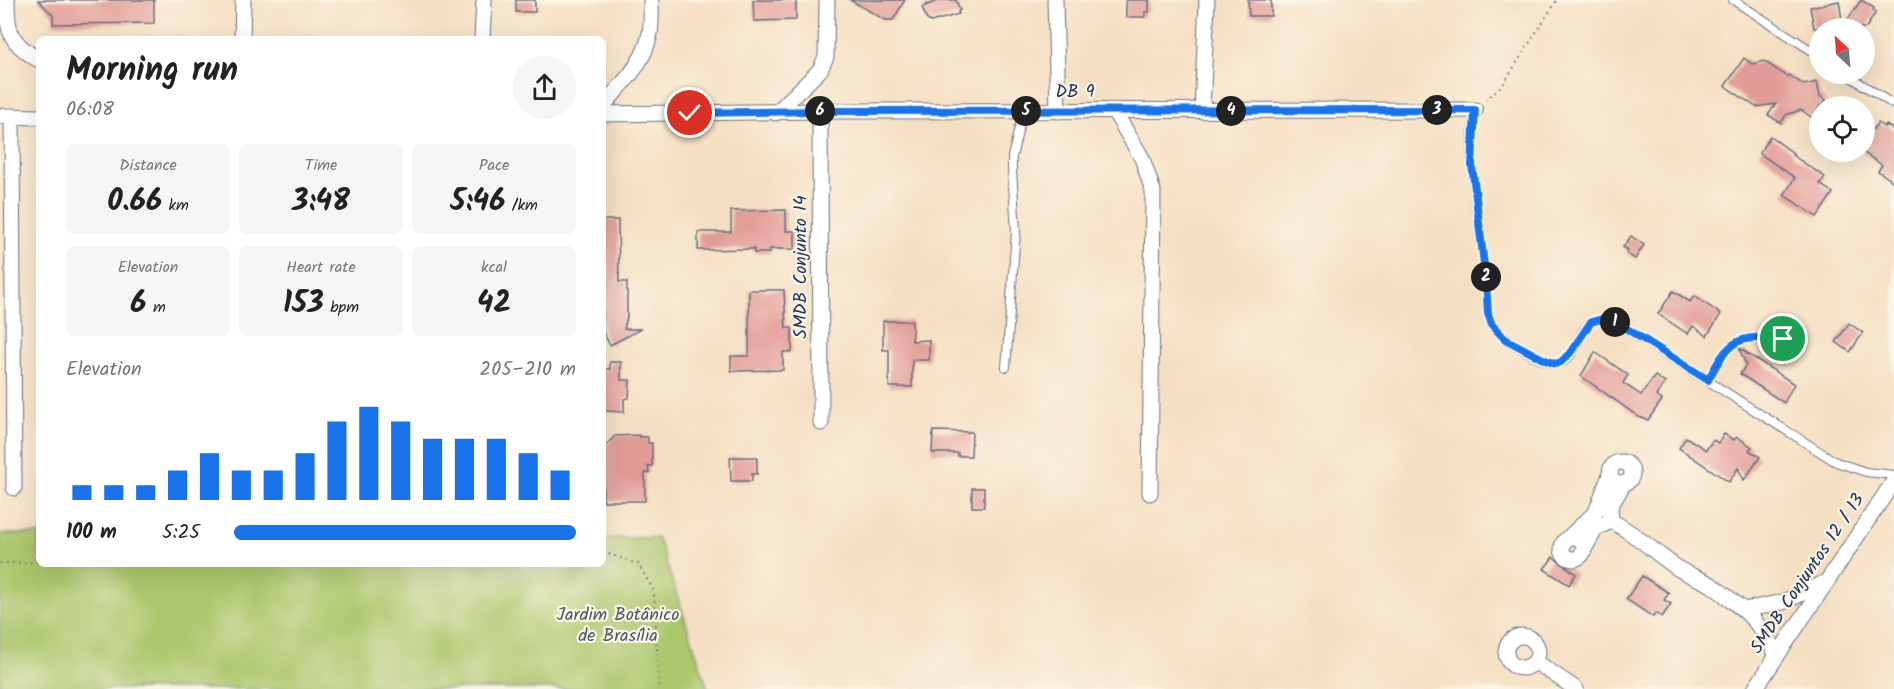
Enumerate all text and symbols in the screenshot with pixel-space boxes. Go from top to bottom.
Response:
north arrow [1809,18,1875,84]
map controls [1809,18,1875,162]
text: Morning run [66,45,238,98]
button: share [513,56,576,119]
street label: DB 9 [1055,78,1095,107]
pin [664,87,715,138]
text: 06:08 [66,94,114,126]
pin: 3 [1422,95,1452,125]
icon: check [673,96,706,129]
pin: 6 [805,96,835,126]
pin: 5 [1011,96,1041,126]
pin: 4 [1216,96,1246,126]
button: locate [1809,96,1875,162]
text: 3 [1433,97,1441,122]
text: 6 [816,98,824,123]
text: 5 [1022,98,1030,123]
text: 4 [1227,98,1235,123]
text: Distance [119,153,177,178]
text: Time [305,153,337,178]
text: Pace [479,153,509,178]
text: 0.66 [107,178,162,226]
text: 3:48 [292,178,350,226]
text: 5:46 [450,178,505,226]
text: km [162,193,189,218]
text: /km [505,193,538,218]
street label: SMDB Conjunto 14 [787,195,816,339]
text: Elevation [118,255,178,280]
text: Heart rate [286,255,356,280]
text: kcal [481,255,507,280]
pin: 2 [1471,262,1501,292]
text: 2 [1481,264,1491,289]
text: 6 [130,280,147,328]
text: 153 [283,280,324,328]
text: 42 [477,280,511,328]
text: m [147,295,166,320]
text: bpm [324,295,359,320]
pin: 1 [1600,307,1630,337]
text: 1 [1613,309,1617,334]
pin [1757,313,1808,364]
icon: arrive [1766,322,1799,355]
text: Elevation [66,354,142,386]
text: 205–210 m [480,354,576,386]
street label: SMDB Conjuntos 12 / 13 [1743,488,1873,660]
text: 100 m [66,517,117,549]
text: 5:25 [162,517,200,549]
park label: Jardim Botânico de Brasília [557,601,679,651]

